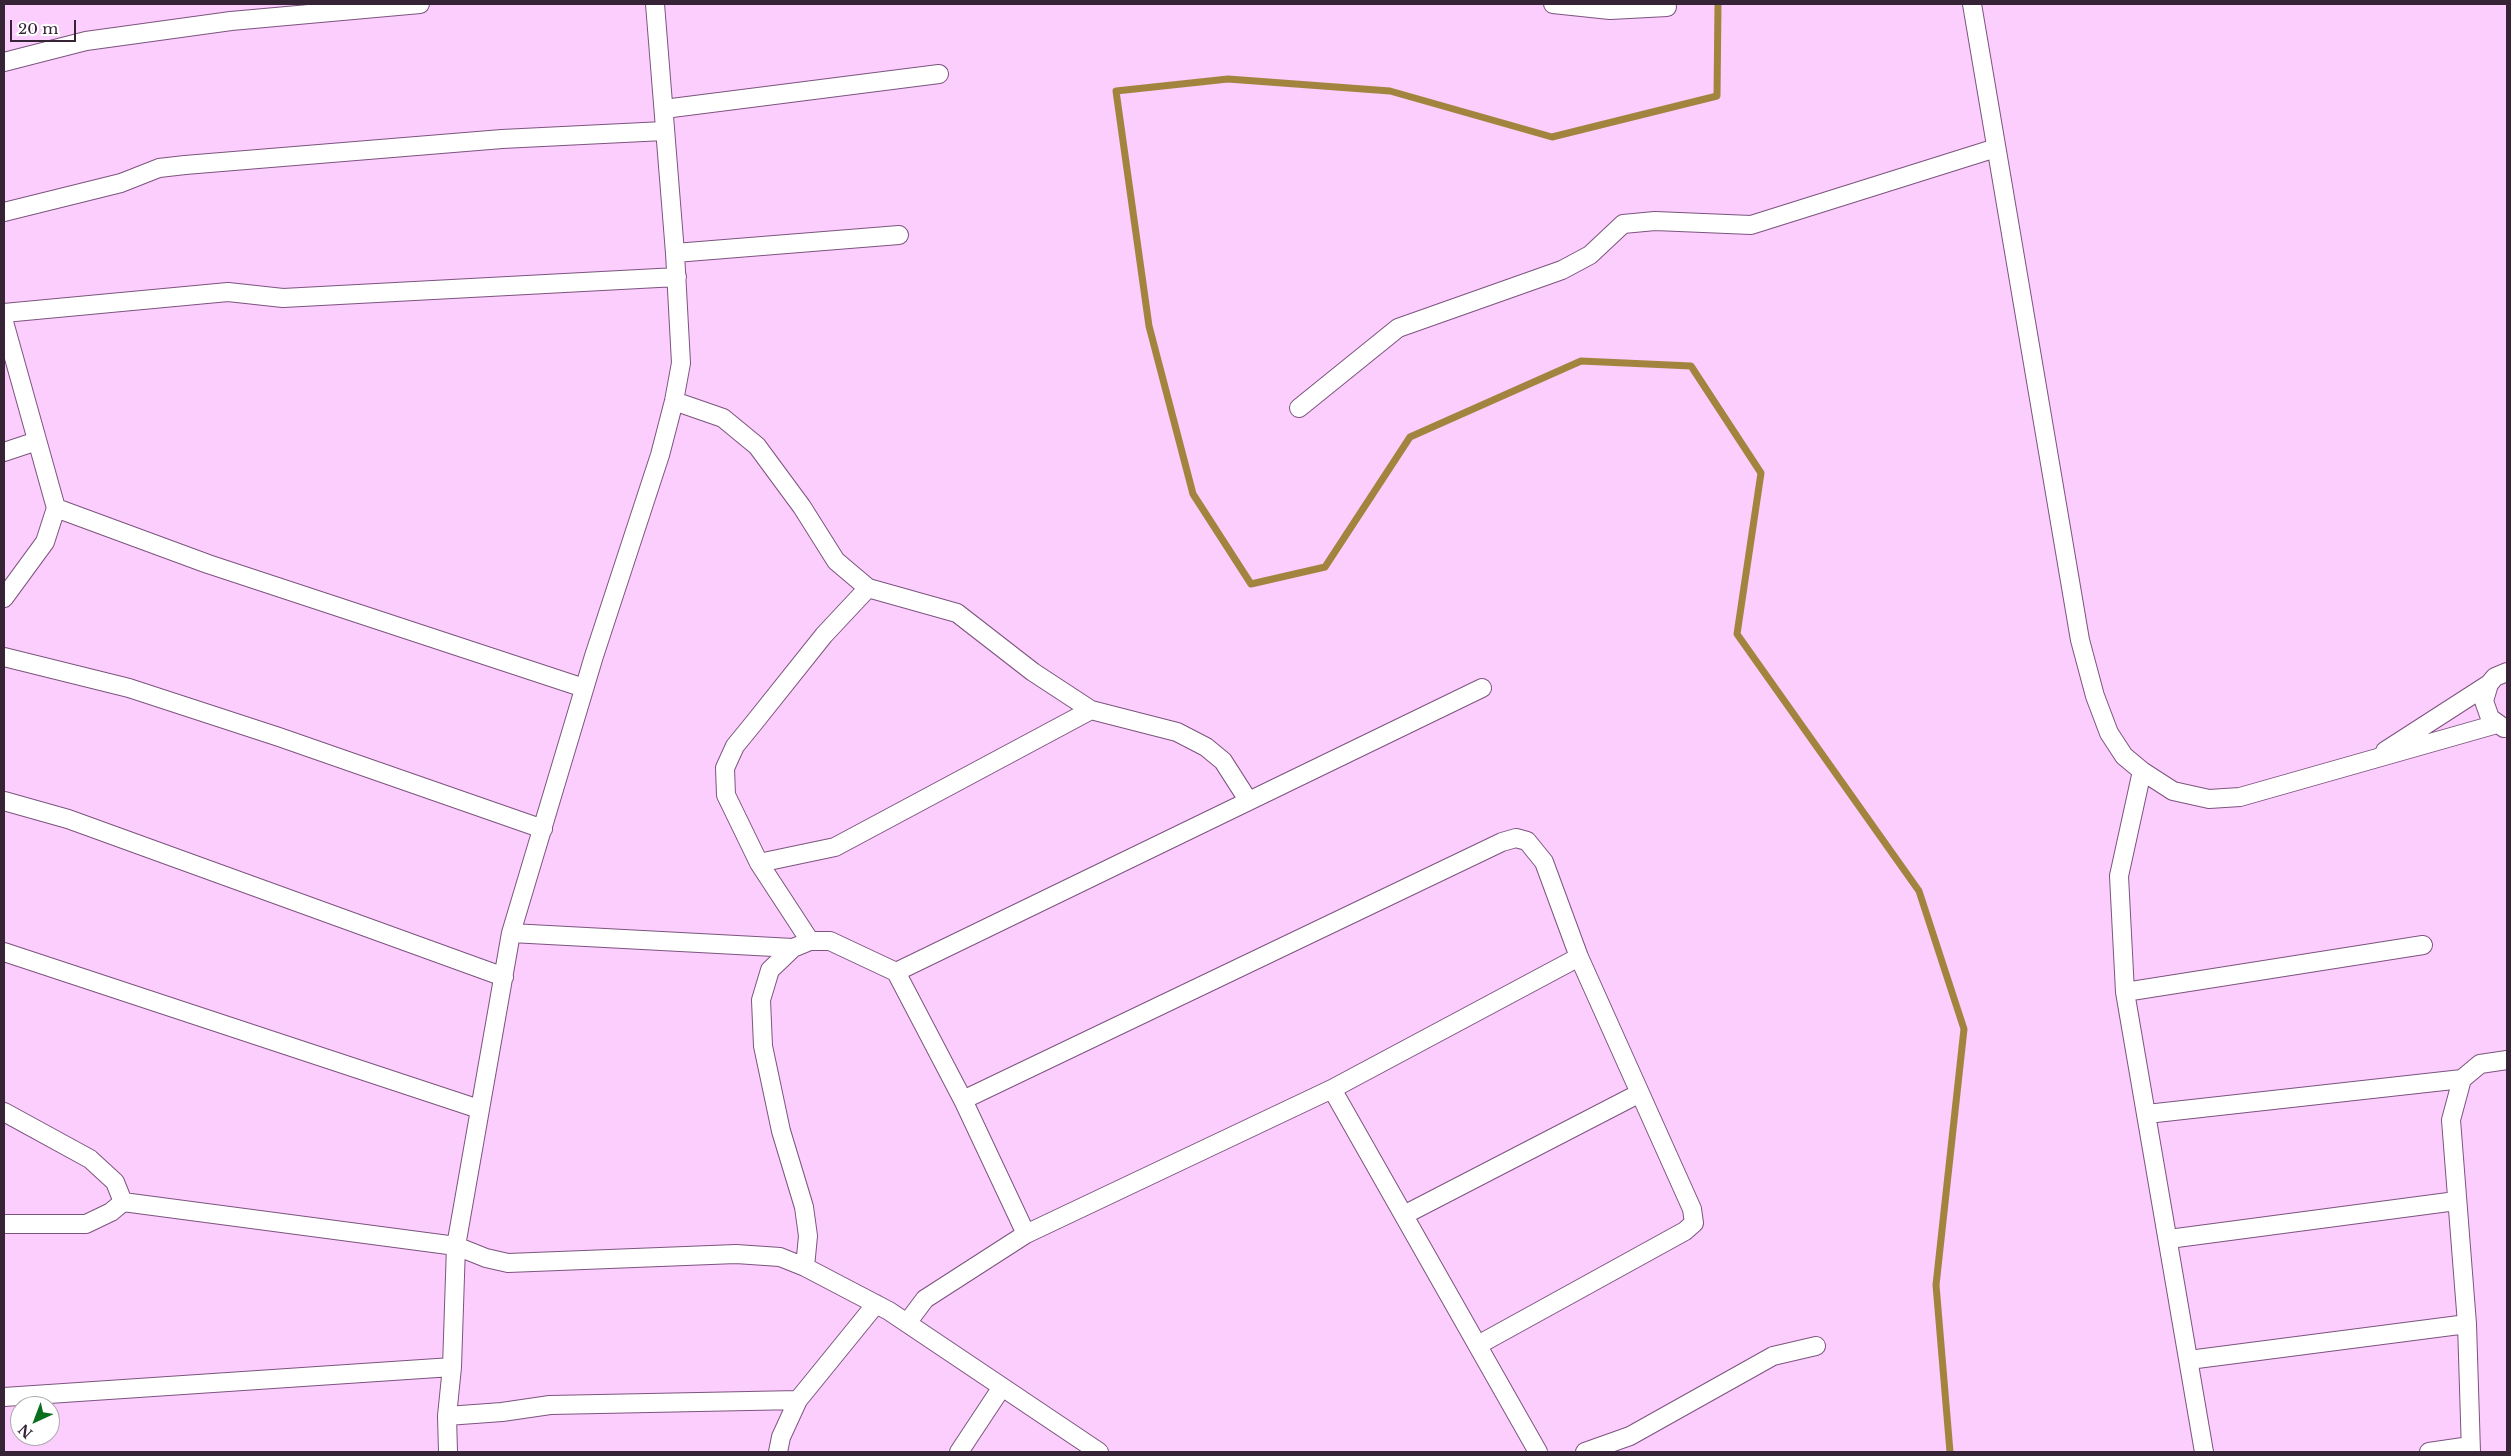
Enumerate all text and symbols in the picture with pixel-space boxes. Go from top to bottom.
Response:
scale bar [12,10,79,42]
text: 20 m [18,19,58,38]
north arrow [10,1396,60,1446]
text: N [15,1420,36,1442]

